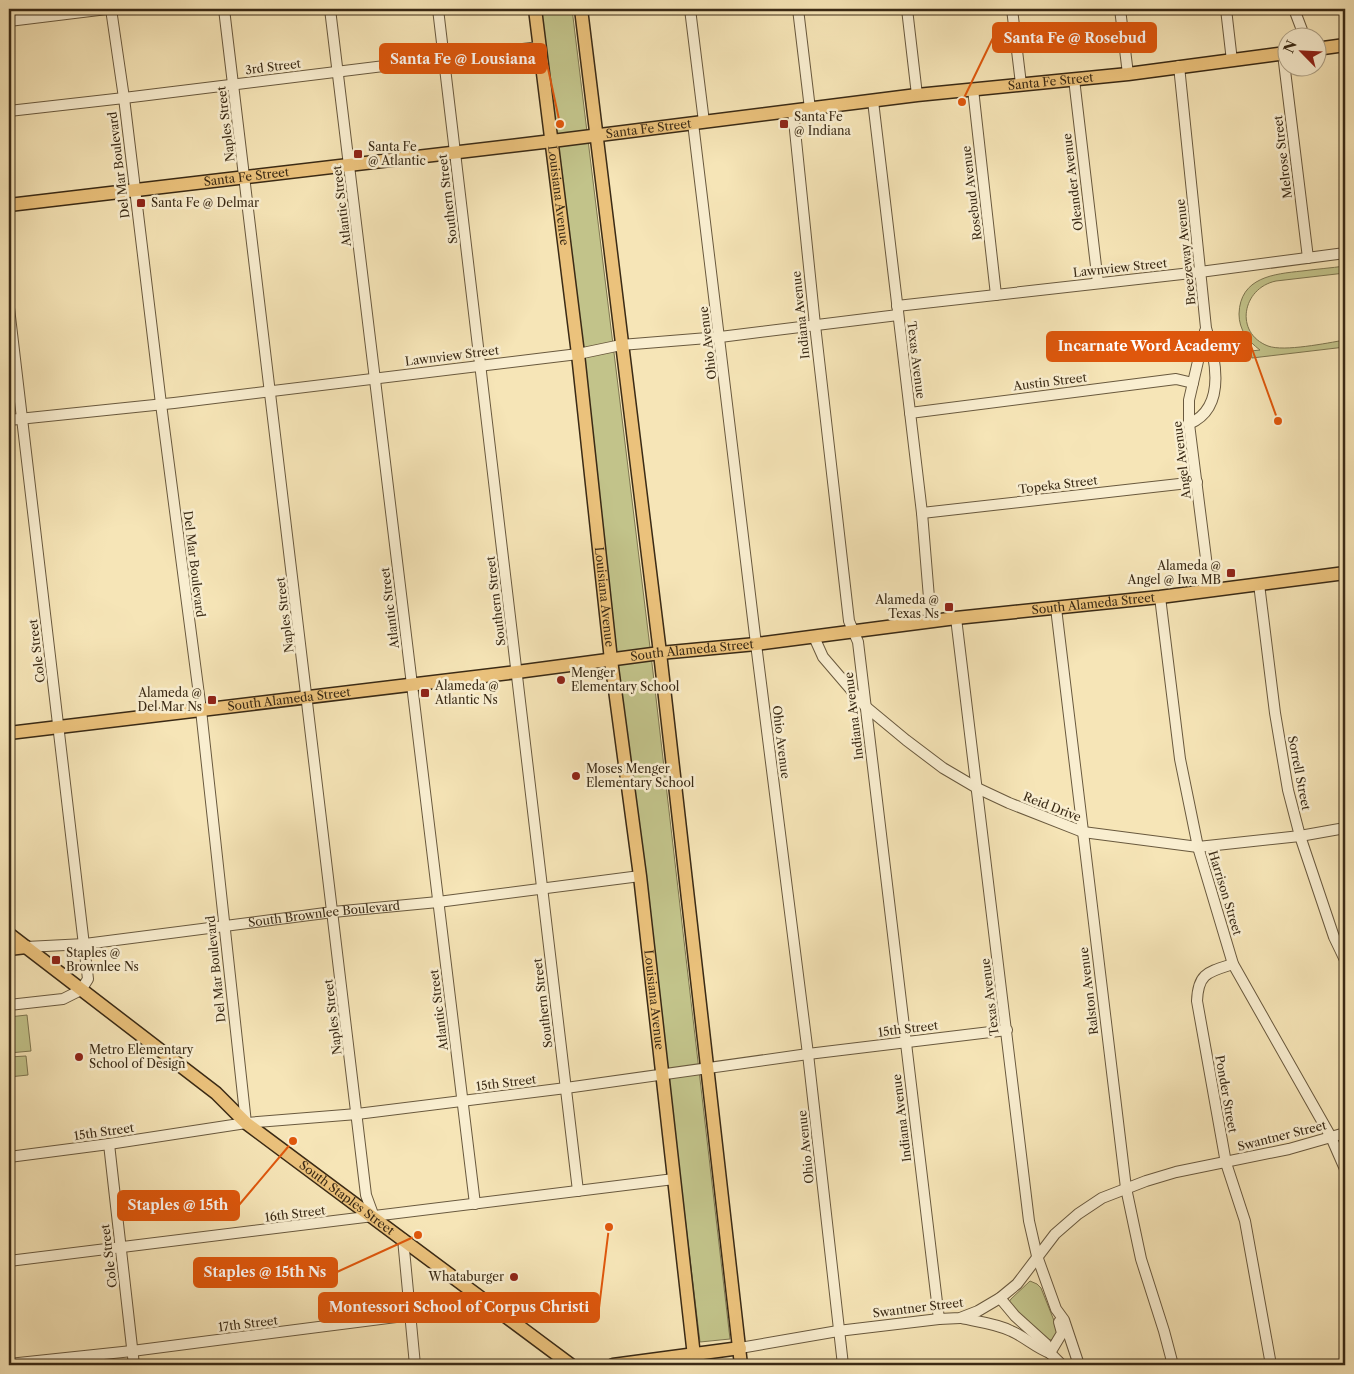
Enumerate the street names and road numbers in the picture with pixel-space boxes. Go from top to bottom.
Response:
street label: 3rd Street [244,56,302,77]
street label: Santa Fe Street [1007,69,1095,93]
street label: Naples Street [213,85,238,163]
street label: Del Mar Boulevard [104,110,132,219]
street label: Melrose Street [1270,114,1295,199]
street label: Santa Fe Street [605,115,693,141]
street label: Oleander Avenue [1059,132,1086,232]
street label: Louisiana Avenue [545,145,572,247]
street label: Rosebud Avenue [958,145,985,241]
street label: Southern Street [434,153,460,245]
street label: Santa Fe Street [203,164,291,189]
street label: Atlantic Street [329,164,354,249]
street label: Breezeway Avenue [1172,198,1199,306]
street label: Lawnview Street [1072,255,1168,280]
street label: Indiana Avenue [788,270,813,360]
street label: Ohio Avenue [696,305,719,381]
street label: Texas Avenue [904,320,929,400]
street label: Lawnview Street [404,342,500,369]
street label: Austin Street [1011,369,1088,394]
street label: Angel Avenue [1169,420,1194,501]
street label: Topeka Street [1018,472,1099,497]
street label: Del Mar Boulevard [181,510,209,619]
street label: Louisiana Avenue [592,546,618,648]
street label: Southern Street [482,555,508,647]
street label: Atlantic Street [377,566,402,651]
street label: Naples Street [272,576,297,654]
street label: South Alameda Street [1031,589,1156,617]
street label: Cole Street [25,618,48,684]
street label: South Alameda Street [629,636,755,664]
street label: Indiana Avenue [841,671,866,761]
street label: South Alameda Street [226,684,352,714]
street label: Ohio Avenue [770,704,793,780]
street label: Sorrell Street [1285,734,1314,812]
street label: Reid Drive [1021,789,1083,825]
street label: Harrison Street [1206,849,1246,938]
street label: South Brownlee Boulevard [247,898,401,930]
street label: Del Mar Boulevard [202,914,229,1023]
street label: Ralston Avenue [1076,946,1101,1036]
street label: Louisiana Avenue [641,949,668,1051]
street label: Southern Street [529,957,555,1049]
street label: Texas Avenue [977,957,1002,1037]
street label: Atlantic Street [426,968,451,1053]
street label: Naples Street [320,978,345,1056]
street label: 15th Street [877,1017,940,1040]
street label: Ponder Street [1212,1054,1241,1135]
street label: 15th Street [475,1071,538,1094]
street label: Indiana Avenue [889,1073,914,1163]
street label: Ohio Avenue [794,1109,817,1185]
street label: Swantner Street [1236,1117,1329,1154]
street label: 15th Street [73,1120,136,1143]
street label: South Staples Street [296,1157,398,1238]
street label: 16th Street [264,1202,327,1225]
street label: Cole Street [97,1223,120,1289]
street label: Swantner Street [872,1294,965,1320]
street label: 17th Street [217,1312,279,1335]

